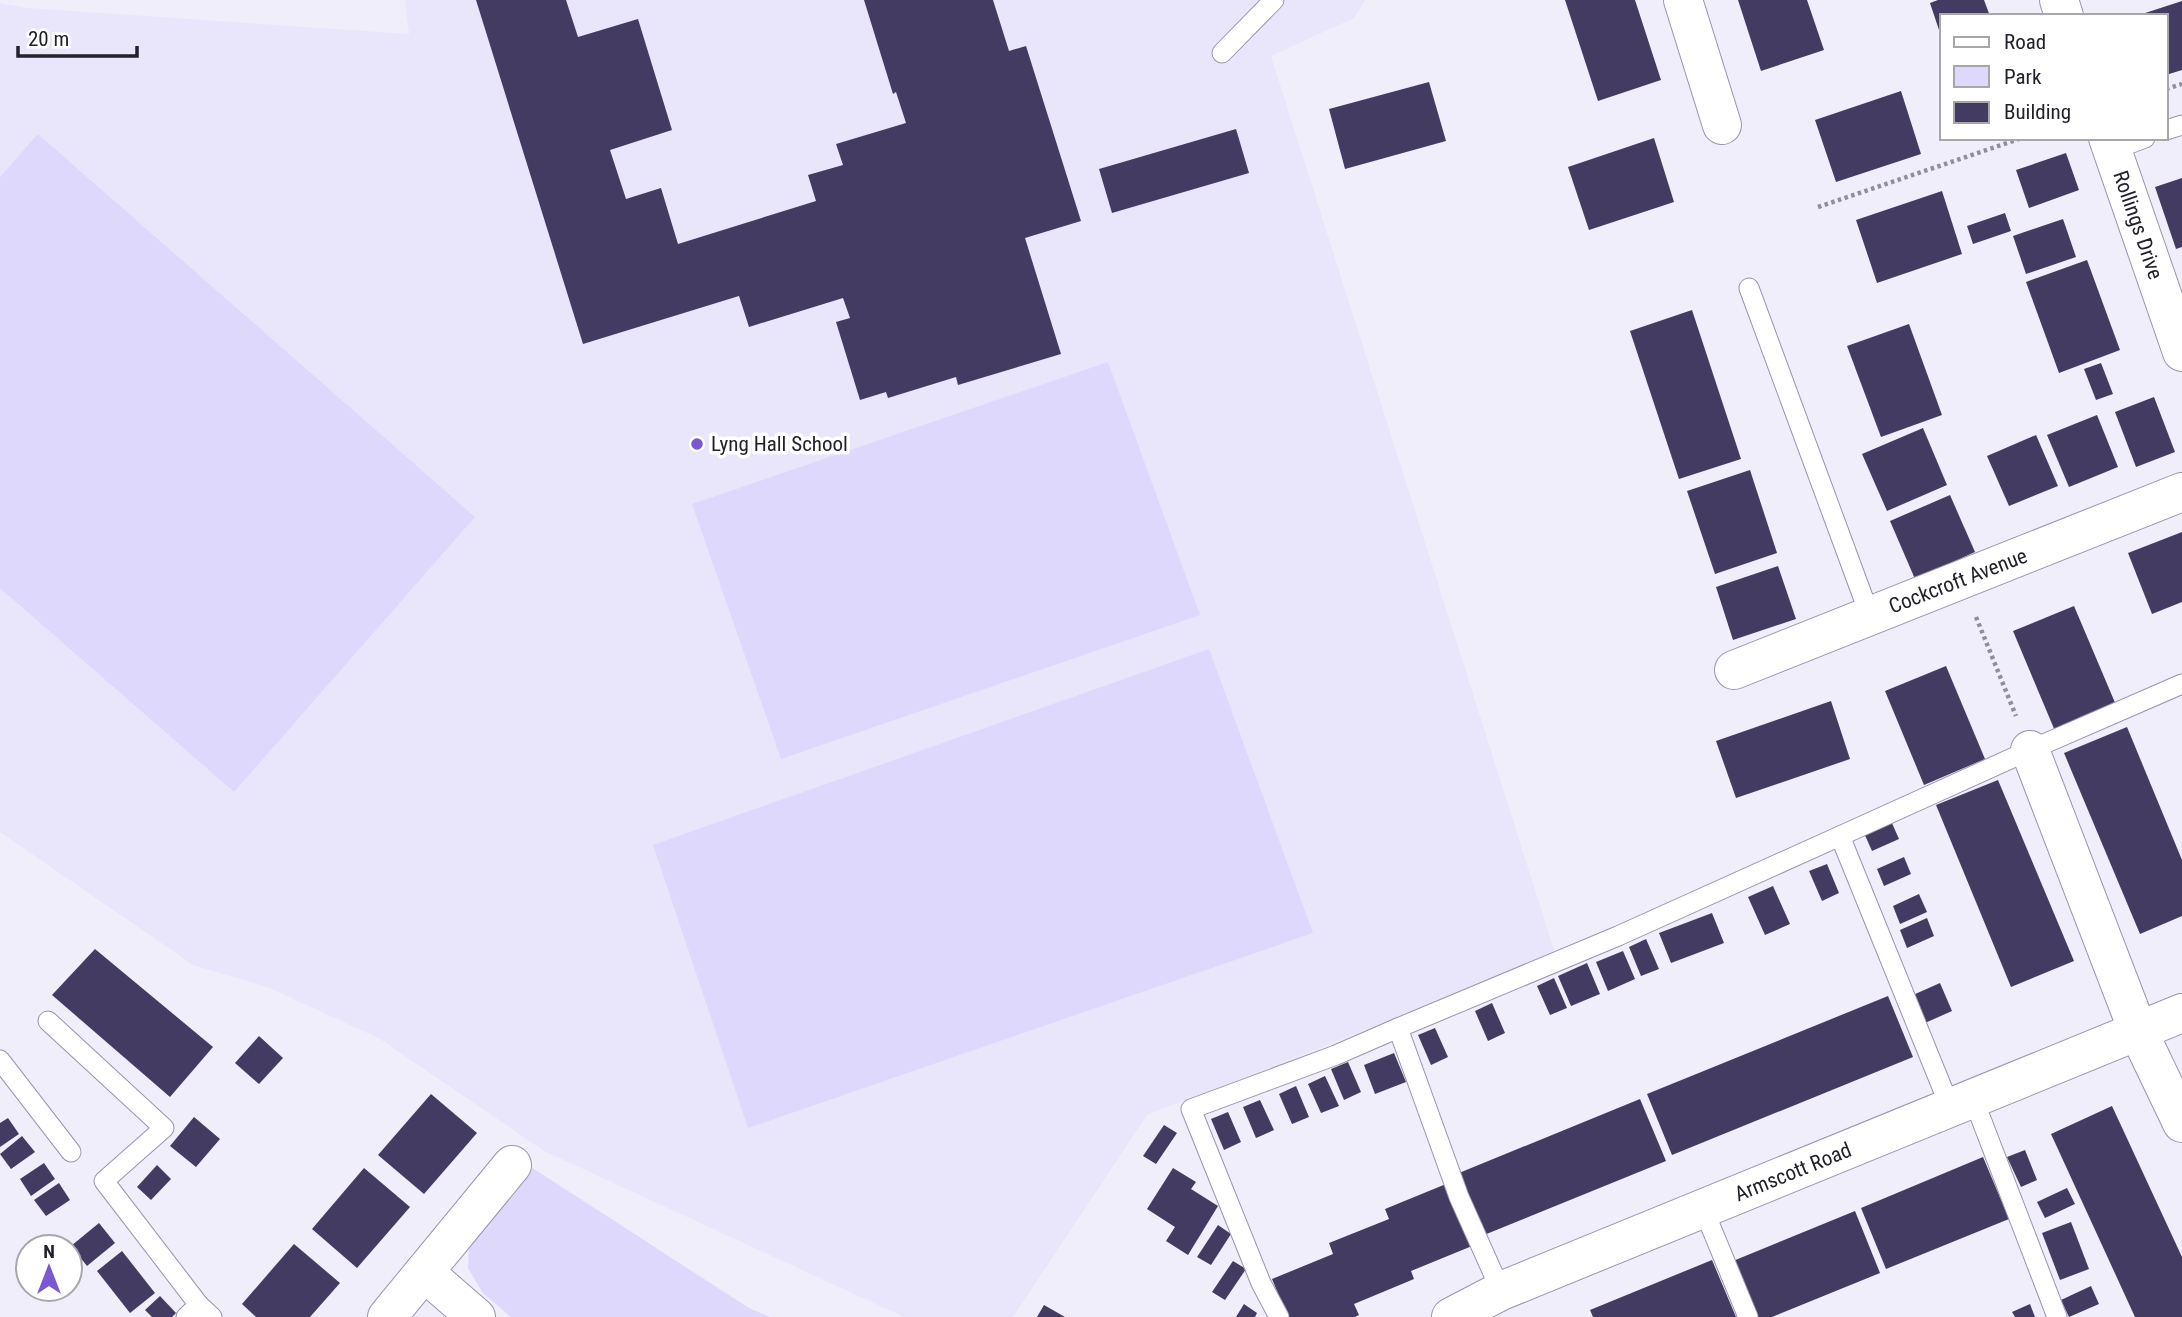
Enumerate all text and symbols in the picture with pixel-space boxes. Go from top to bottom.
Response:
scale bar [18,14,136,58]
legend [1940,14,2168,140]
text: 20 m [28,27,69,51]
text: Road [2004,30,2046,54]
text: Park [2004,65,2042,89]
text: Building [2004,100,2071,124]
street label: Rollings Drive [2108,168,2168,282]
place label: Lyng Hall School [711,432,848,456]
marker: Lyng Hall School [689,436,705,452]
street label: Cockcroft Avenue [1886,544,2031,618]
street label: Armscott Road [1731,1138,1855,1206]
north arrow [14,1233,84,1303]
text: N [43,1240,55,1263]

